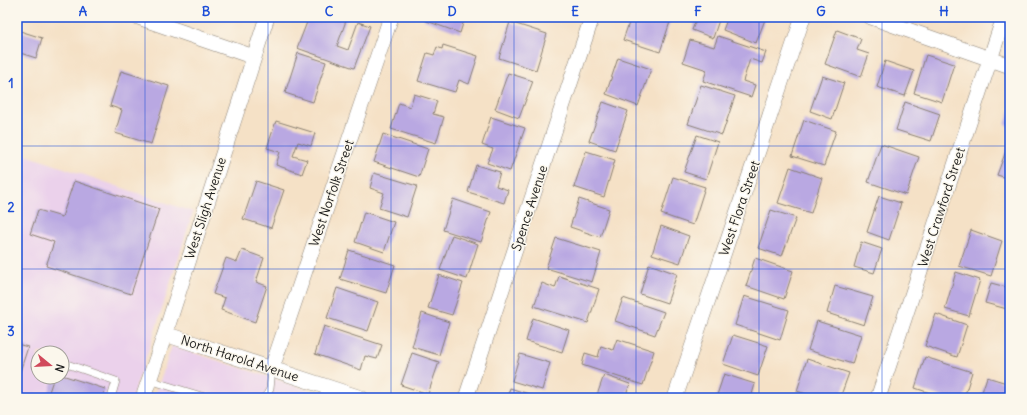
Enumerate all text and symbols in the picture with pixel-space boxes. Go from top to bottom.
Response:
text: A [79,3,88,20]
text: B [202,3,211,20]
text: C [325,3,334,20]
text: D [447,3,457,20]
text: E [571,3,579,20]
text: F [694,3,702,20]
text: G [816,3,826,20]
text: H [939,3,949,20]
text: 1 [8,75,14,92]
street label: West Norfolk Street [305,137,358,249]
street label: West Crawford Street [914,144,969,269]
street label: West Sligh Avenue [181,155,230,261]
street label: West Flora Street [715,158,764,258]
street label: Spence Avenue [508,163,551,253]
text: 2 [7,199,15,216]
text: 3 [7,323,15,340]
street label: North Harold Avenue [179,331,301,386]
north arrow [30,345,70,385]
text: N [52,362,67,374]

